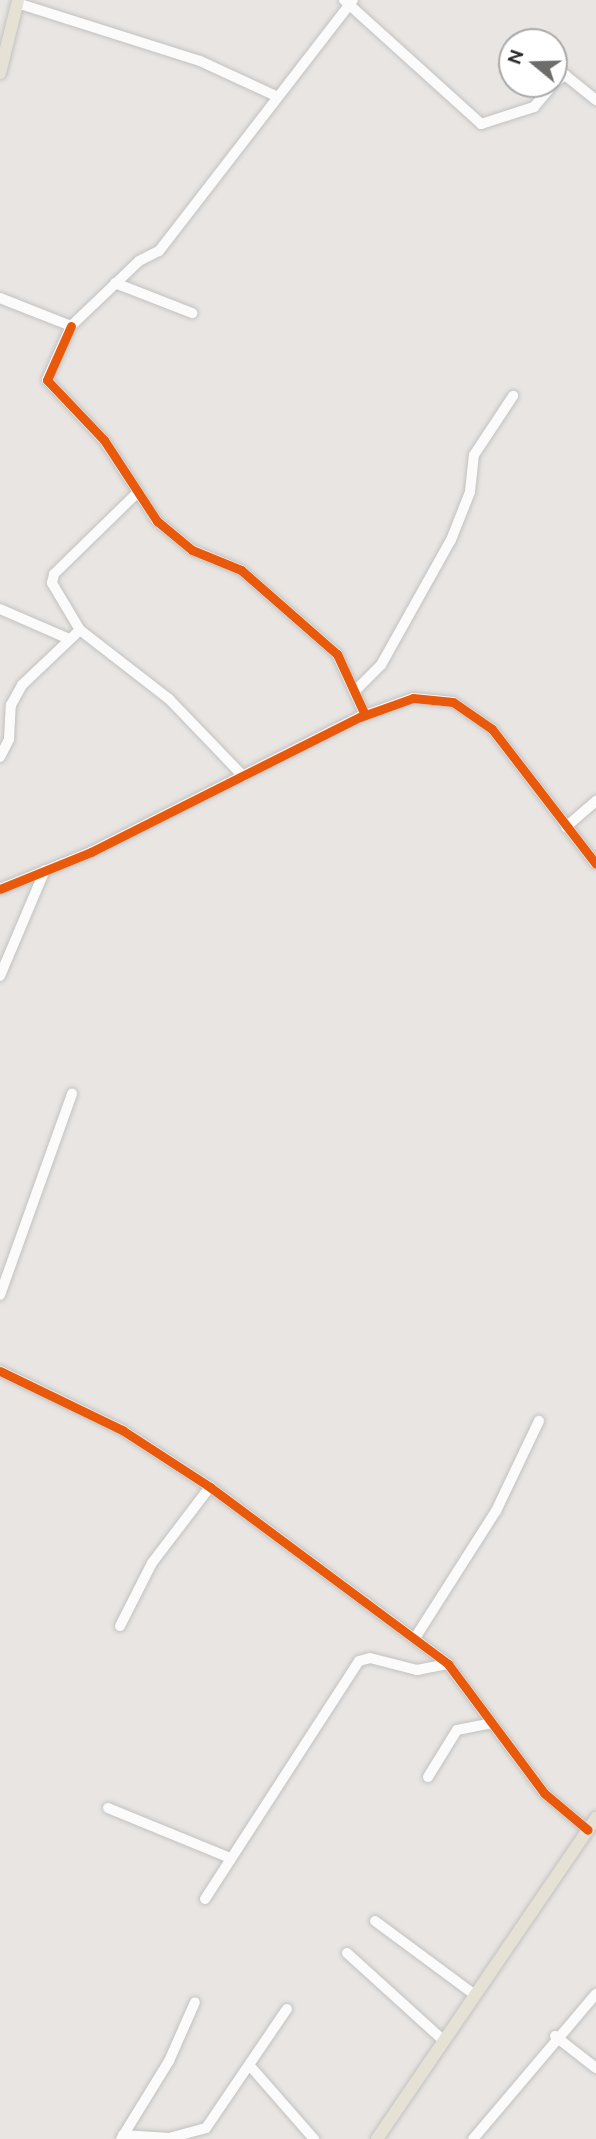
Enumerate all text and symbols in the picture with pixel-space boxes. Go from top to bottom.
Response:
north arrow [498,28,568,98]
text: N [502,47,528,67]

